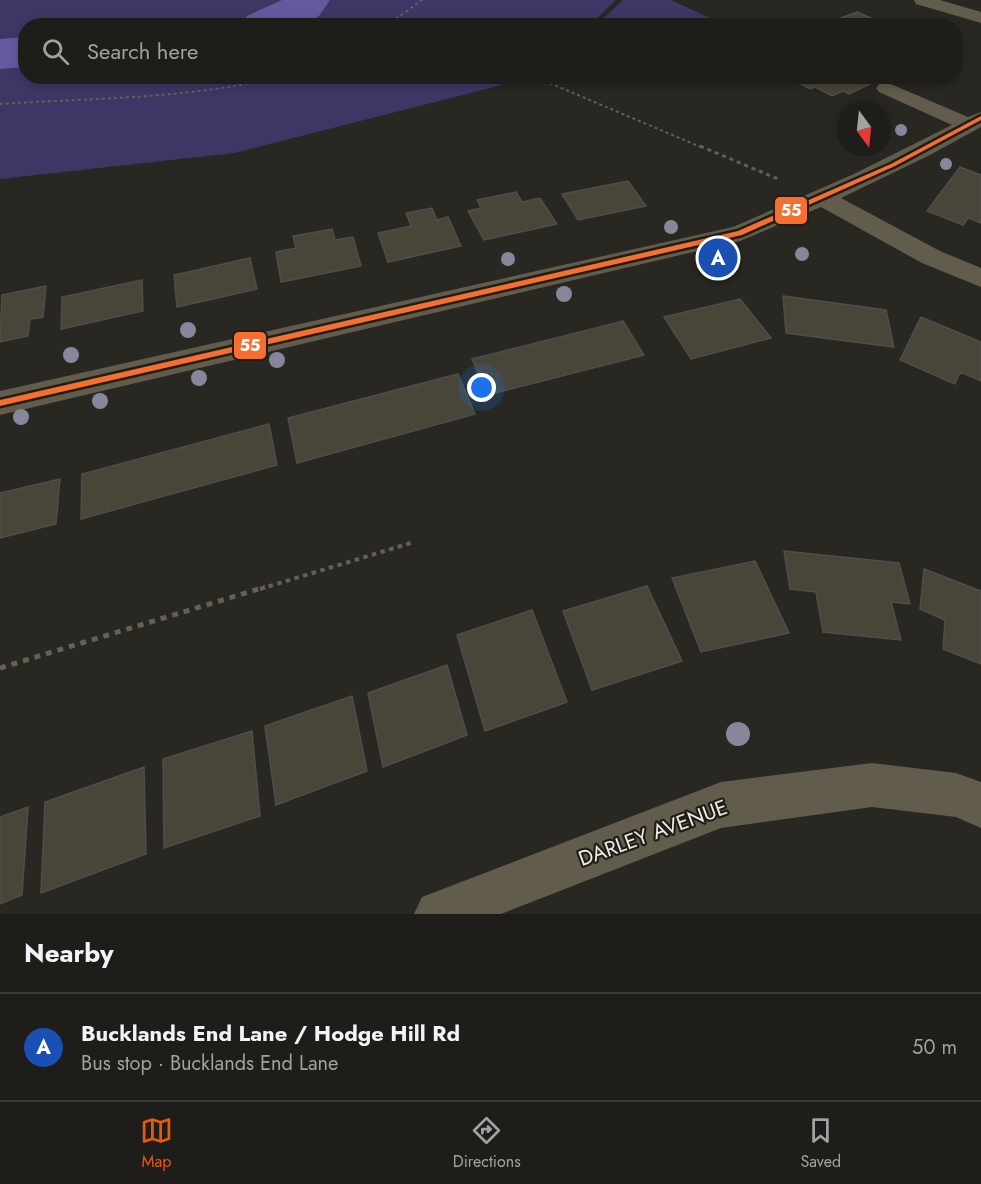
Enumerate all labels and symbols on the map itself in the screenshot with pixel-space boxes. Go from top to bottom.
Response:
north arrow [837,102,891,156]
line badge: 55 [774,196,808,225]
text: 55 [781,199,801,222]
pin: A [698,236,738,280]
line badge: 55 [233,331,267,360]
text: 55 [240,334,260,357]
your location [467,373,496,402]
street label: DARLEY AVENUE [574,792,732,874]

